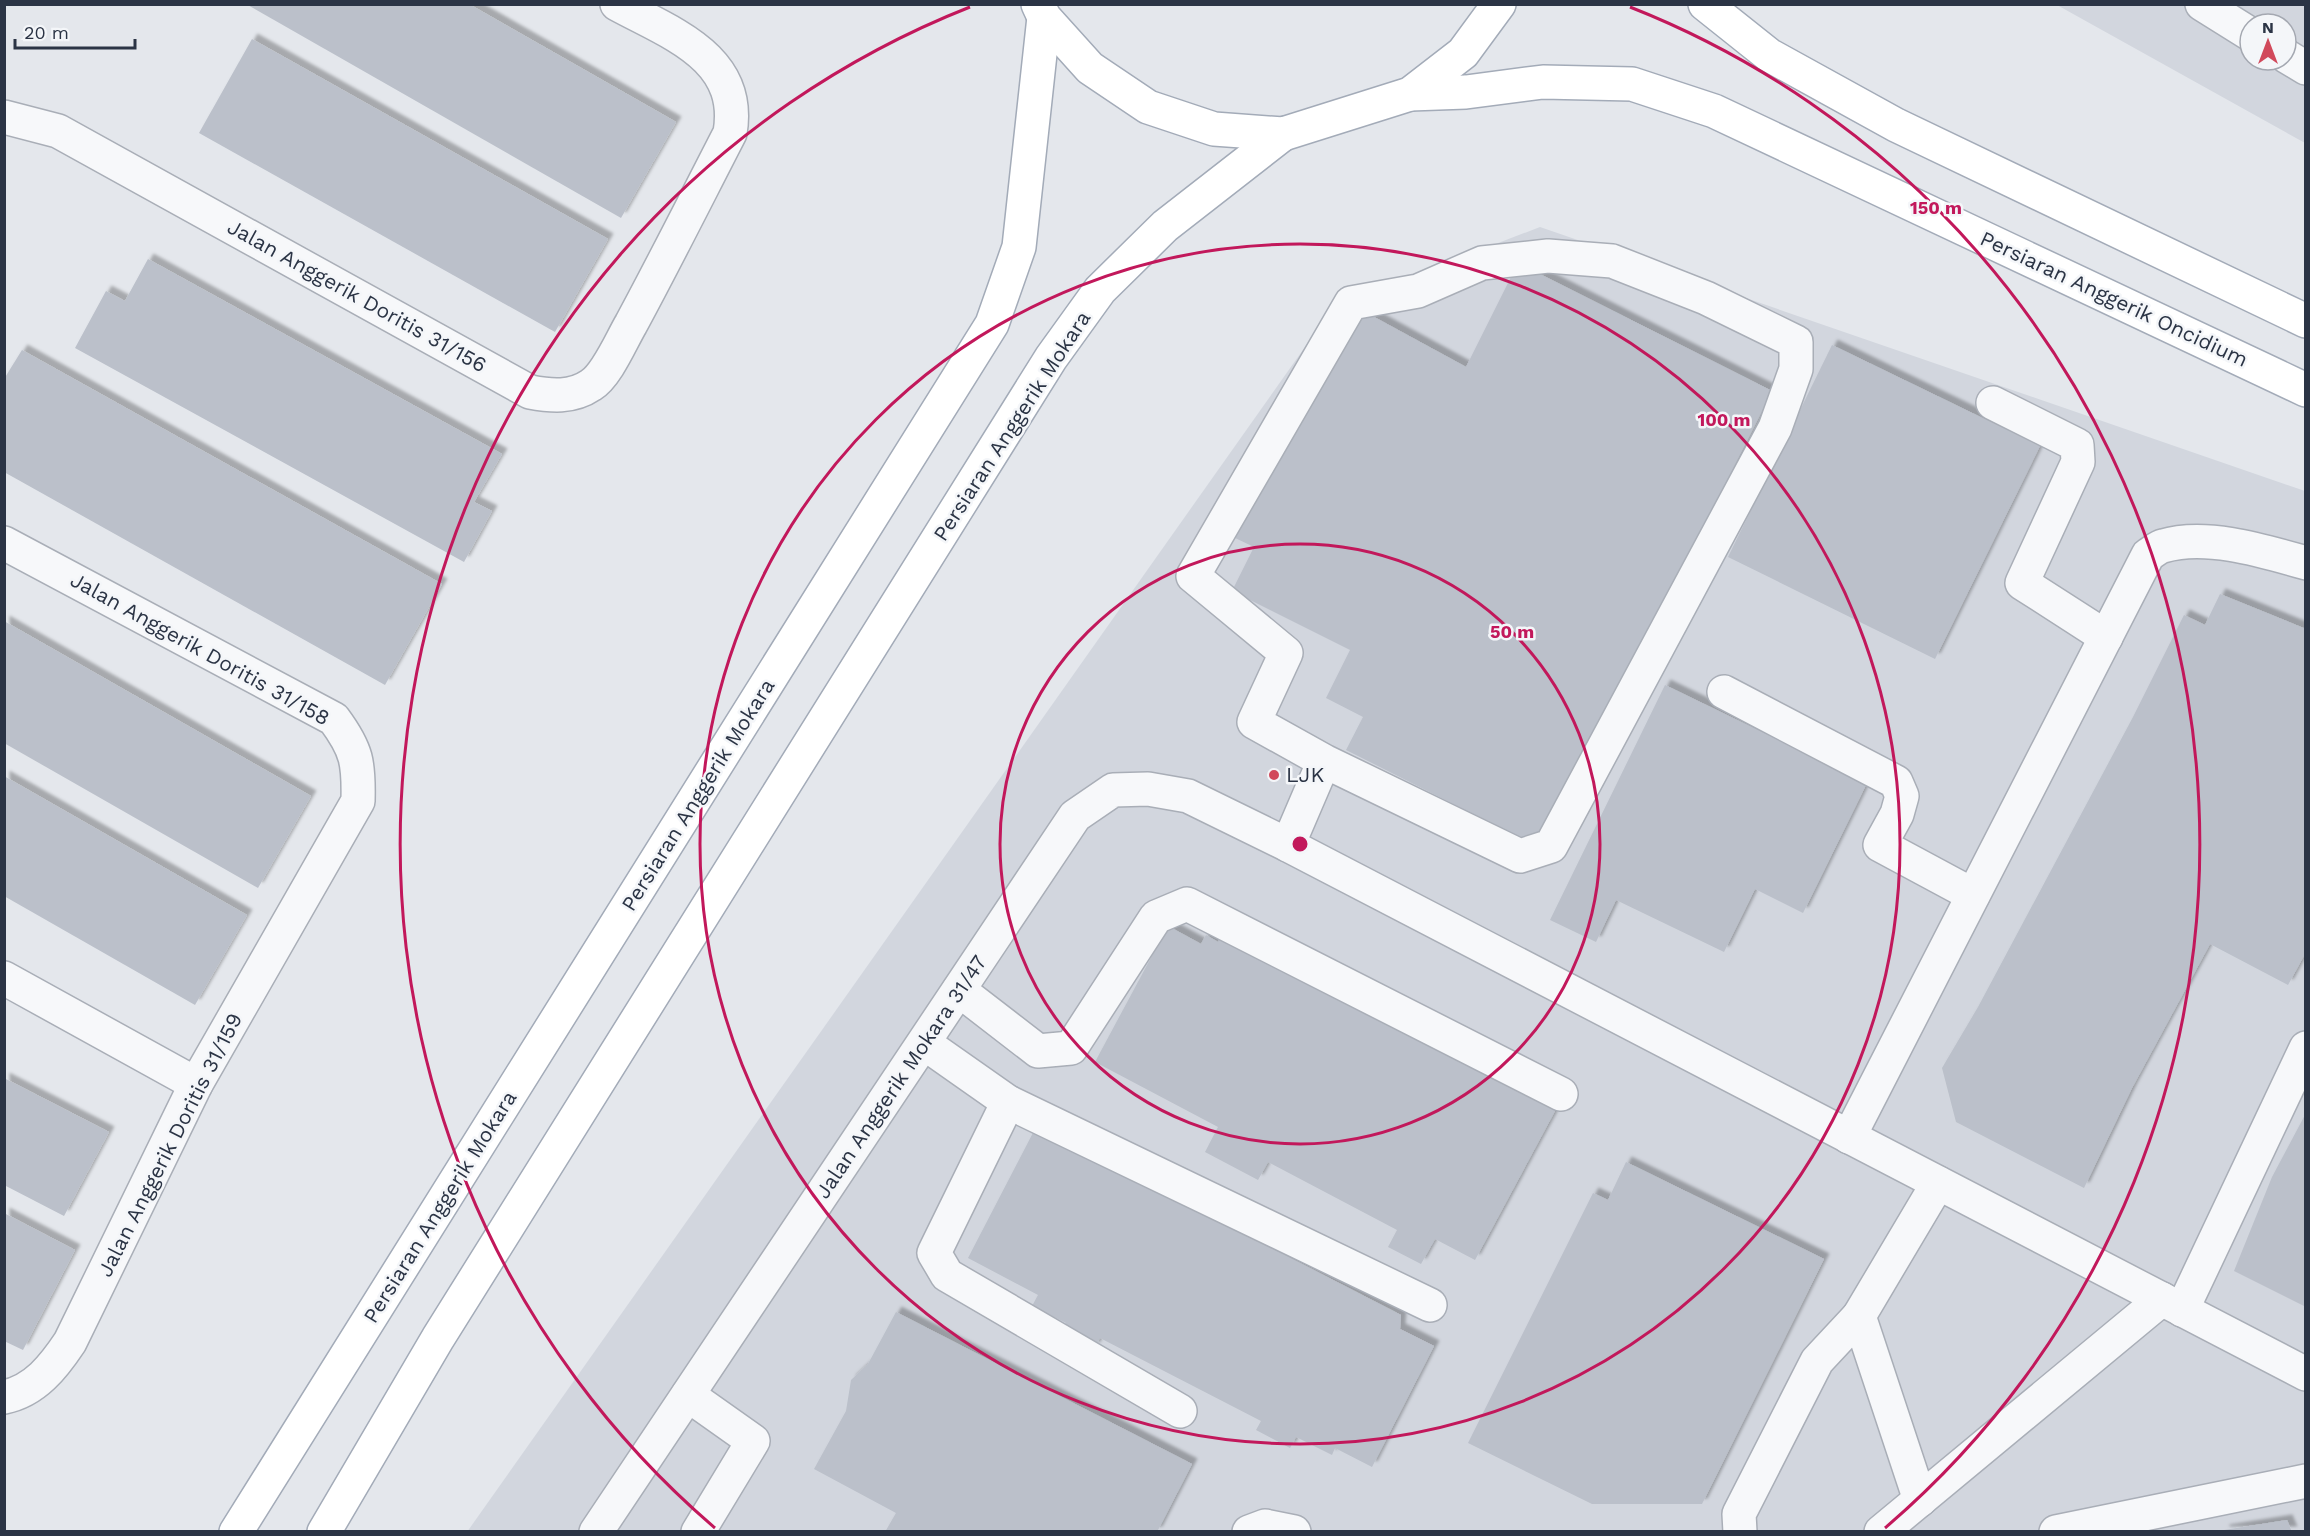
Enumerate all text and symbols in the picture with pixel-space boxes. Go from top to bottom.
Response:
scale bar [15,12,135,50]
north arrow [2238,12,2298,72]
text: N [2262,18,2274,37]
text: 20 m [24,22,69,43]
text: 150 m [1910,197,1962,218]
street label: Jalan Anggerik Doritis 31/156 [223,214,491,377]
street label: Persiaran Anggerik Oncidium [1976,225,2252,372]
street label: Persiaran Anggerik Mokara [928,306,1095,545]
text: 100 m [1697,409,1751,430]
street label: Jalan Anggerik Doritis 31/158 [66,567,334,730]
text: 50 m [1490,621,1534,642]
street label: Persiaran Anggerik Mokara [616,674,780,915]
place label: LJK [1286,762,1324,787]
marker: LJK [1267,768,1281,782]
centre of rings [1290,834,1310,854]
street label: Jalan Anggerik Mokara 31/47 [810,950,992,1203]
street label: Jalan Anggerik Doritis 31/159 [92,1009,247,1281]
street label: Persiaran Anggerik Mokara [358,1086,522,1327]

